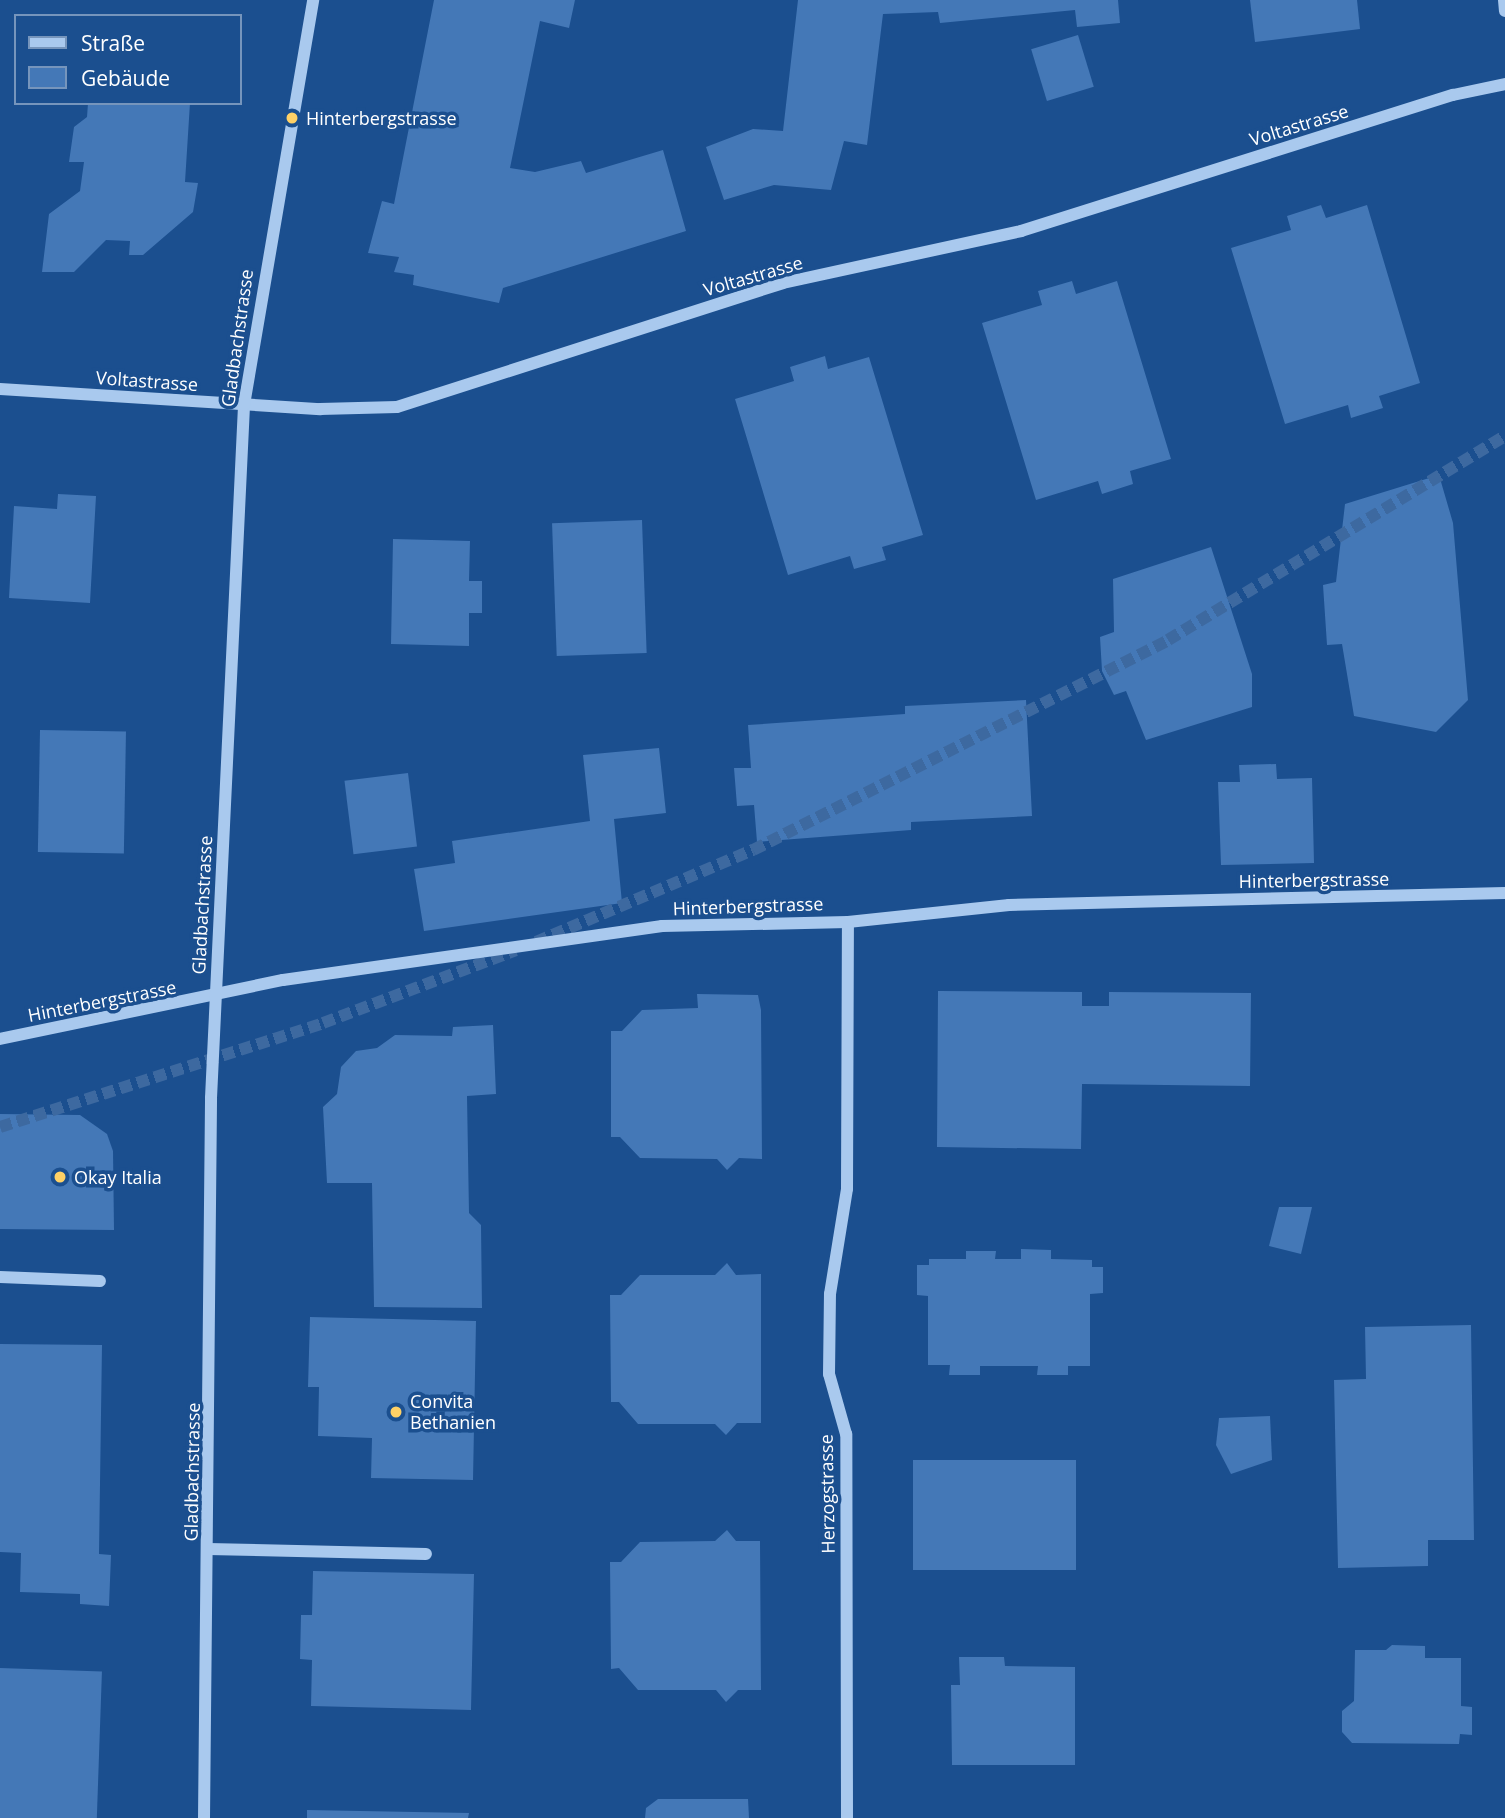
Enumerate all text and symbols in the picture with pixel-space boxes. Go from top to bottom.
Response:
legend [14,14,242,105]
text: Straße [81,29,145,57]
text: Gebäude [81,64,170,92]
street label: Voltastrasse [1247,100,1351,150]
place label: Hinterbergstrasse [306,107,457,129]
marker: Hinterbergstrasse [284,110,300,126]
street label: Voltastrasse [701,252,805,300]
street label: Gladbachstrasse [217,268,257,408]
street label: Voltastrasse [95,367,199,395]
street label: Gladbachstrasse [188,835,216,975]
street label: Hinterbergstrasse [1239,868,1389,892]
street label: Hinterbergstrasse [672,893,824,919]
street label: Hinterbergstrasse [26,976,178,1026]
place label: Okay Italia [74,1166,162,1188]
marker: Okay Italia [52,1169,68,1185]
place label: Convita Bethanien [410,1391,496,1434]
street label: Gladbachstrasse [180,1402,204,1542]
marker: Convita Bethanien [388,1404,404,1420]
street label: Herzogstrasse [815,1434,839,1554]

